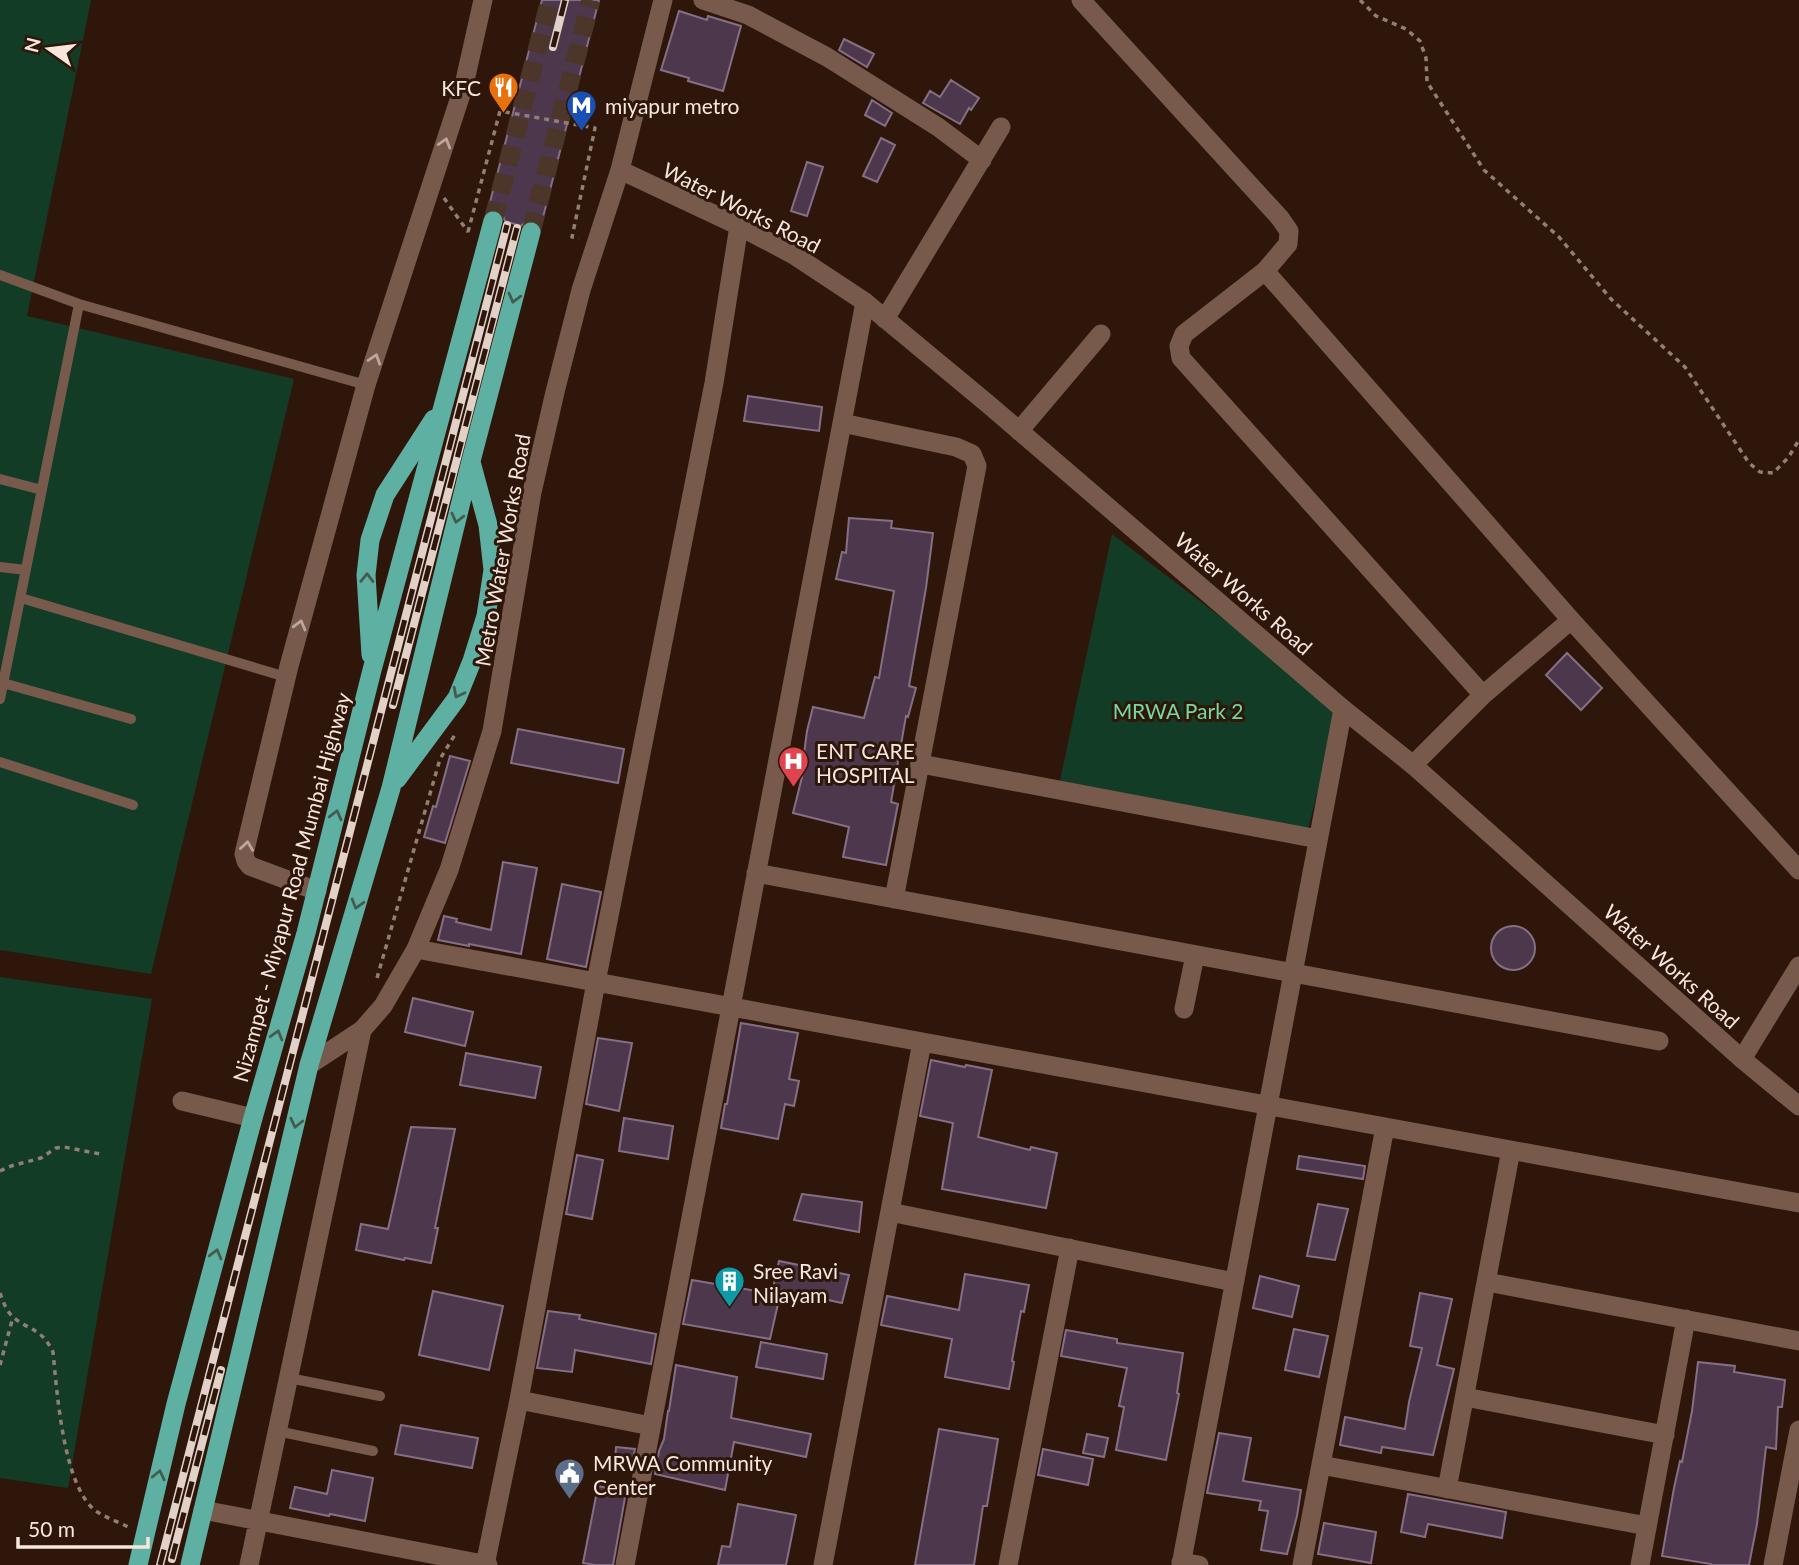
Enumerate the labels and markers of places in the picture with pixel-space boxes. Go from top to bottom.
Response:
restaurant icon: KFC [487,70,521,114]
place label: KFC [441,75,481,100]
metro station icon: miyapur metro [565,88,599,132]
place label: miyapur metro [605,93,739,118]
place label: ENT CARE HOSPITAL [816,738,915,787]
hospital icon: ENT CARE HOSPITAL [776,745,810,789]
place label: Sree Ravi Nilayam [753,1258,838,1307]
building icon: Sree Ravi Nilayam [713,1265,747,1309]
place label: MRWA Community Center [593,1450,772,1499]
public building icon: MRWA Community Center [553,1457,587,1501]

